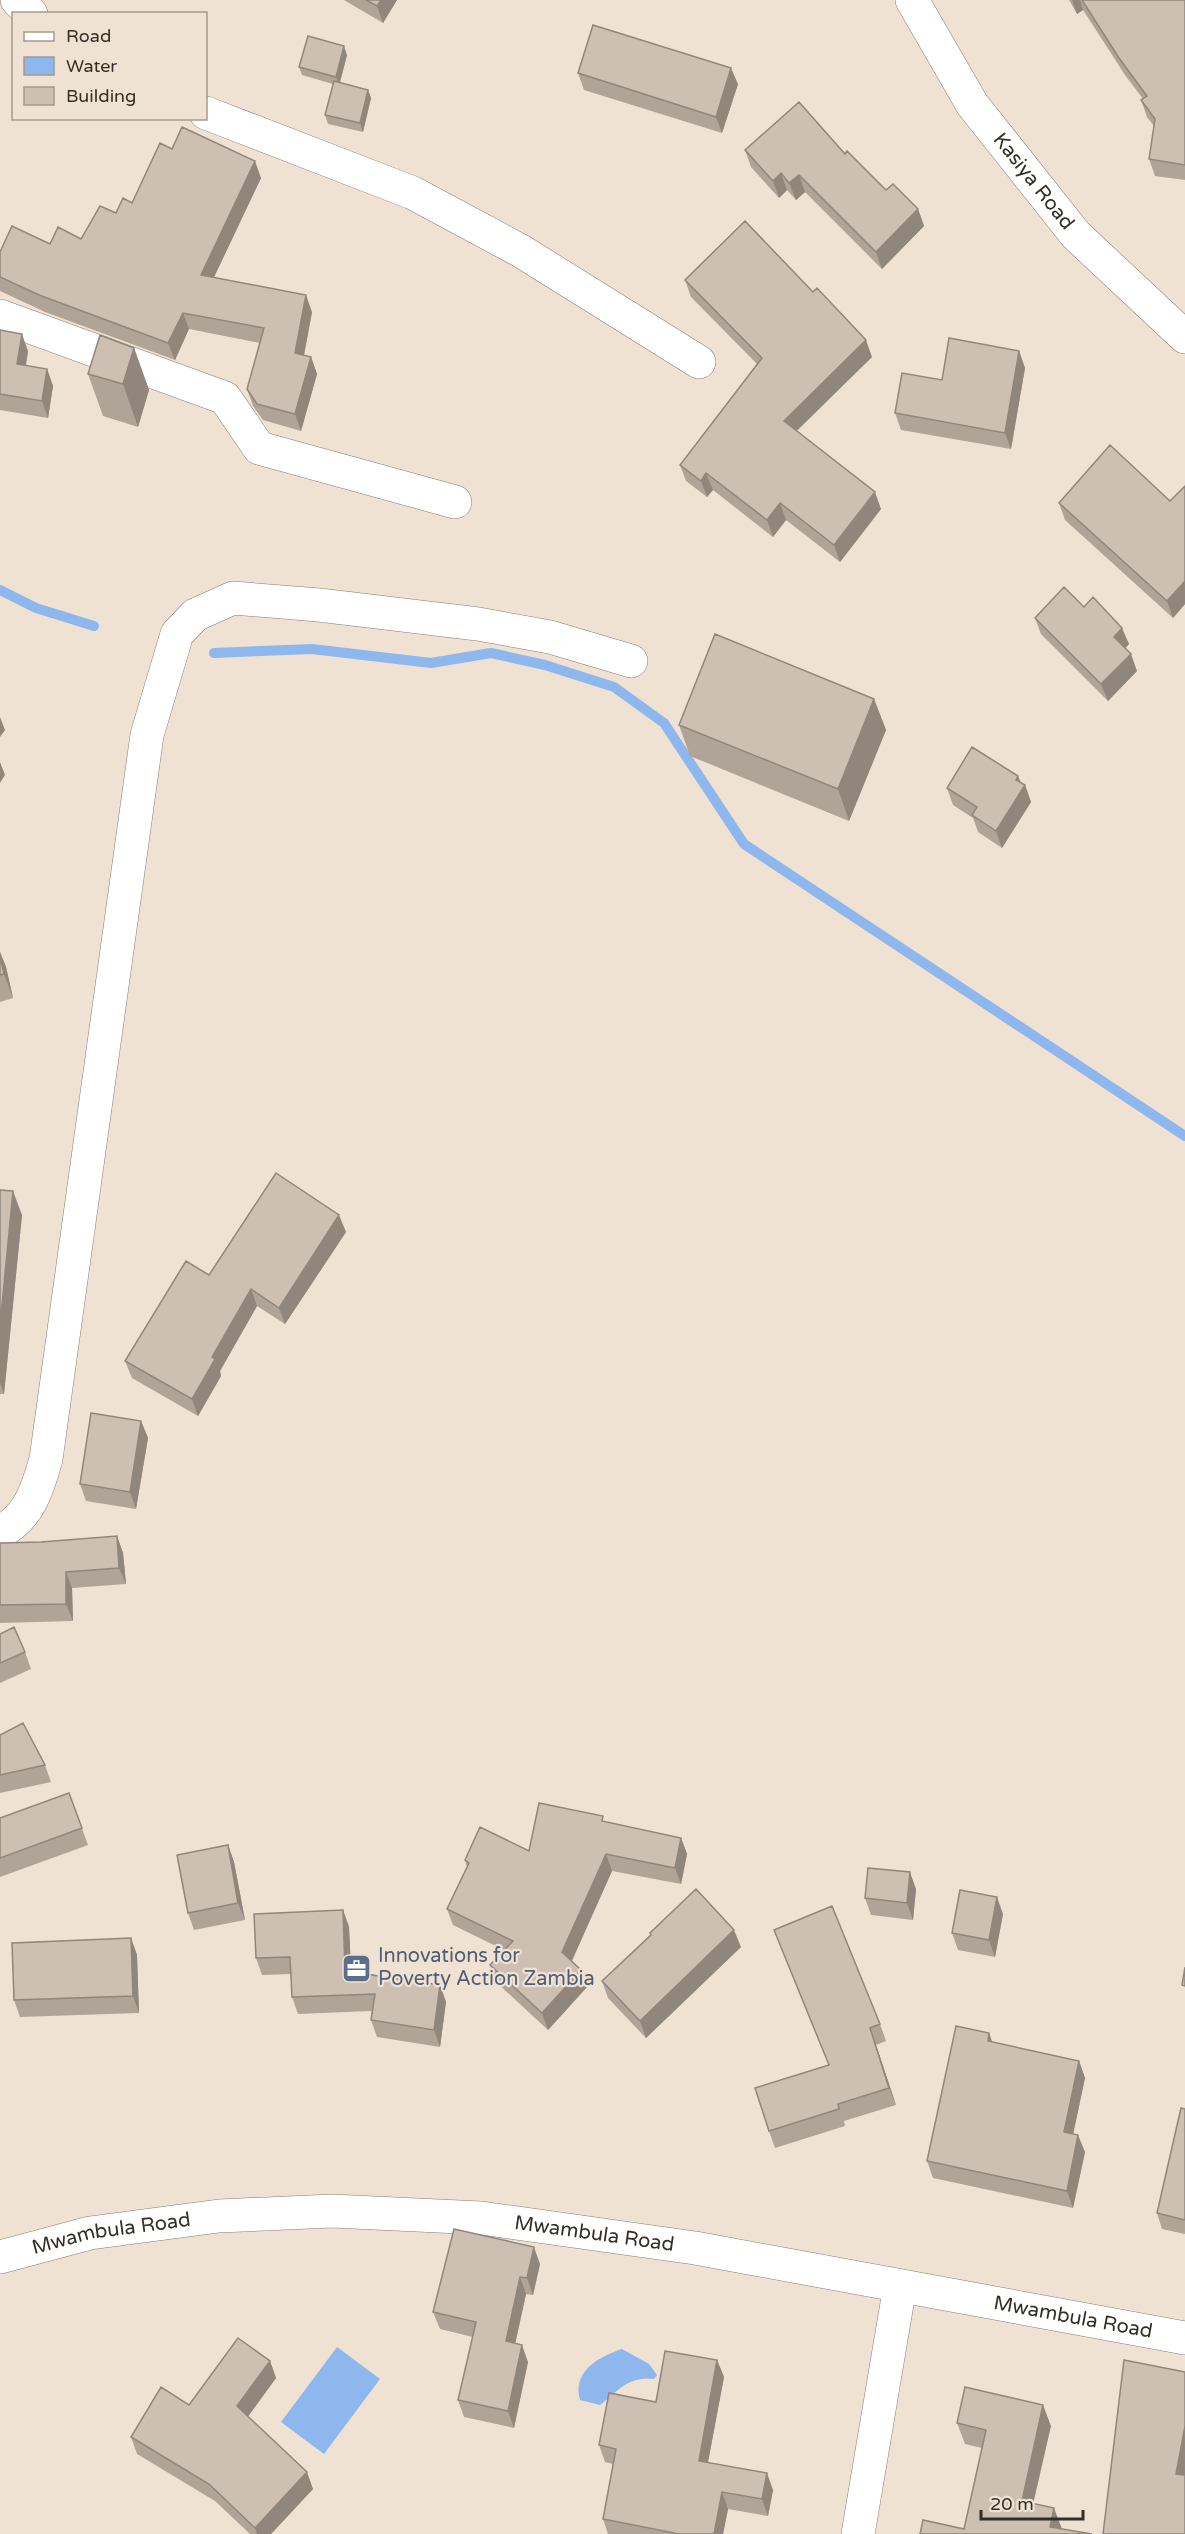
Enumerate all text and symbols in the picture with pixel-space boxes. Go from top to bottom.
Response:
legend [12,12,207,120]
text: Road [66,25,111,47]
text: Water [66,55,117,77]
text: Building [66,85,136,107]
street label: Kasiya Road [988,128,1079,235]
place label: Innovations for Poverty Action Zambia [378,1944,595,1991]
office icon: Innovations for Poverty Action Zambia [341,1952,373,1984]
street label: Mwambula Road [29,2208,192,2260]
street label: Mwambula Road [513,2211,676,2257]
street label: Mwambula Road [992,2291,1154,2344]
scale bar [981,2483,1083,2521]
text: 20 m [990,2493,1034,2515]

